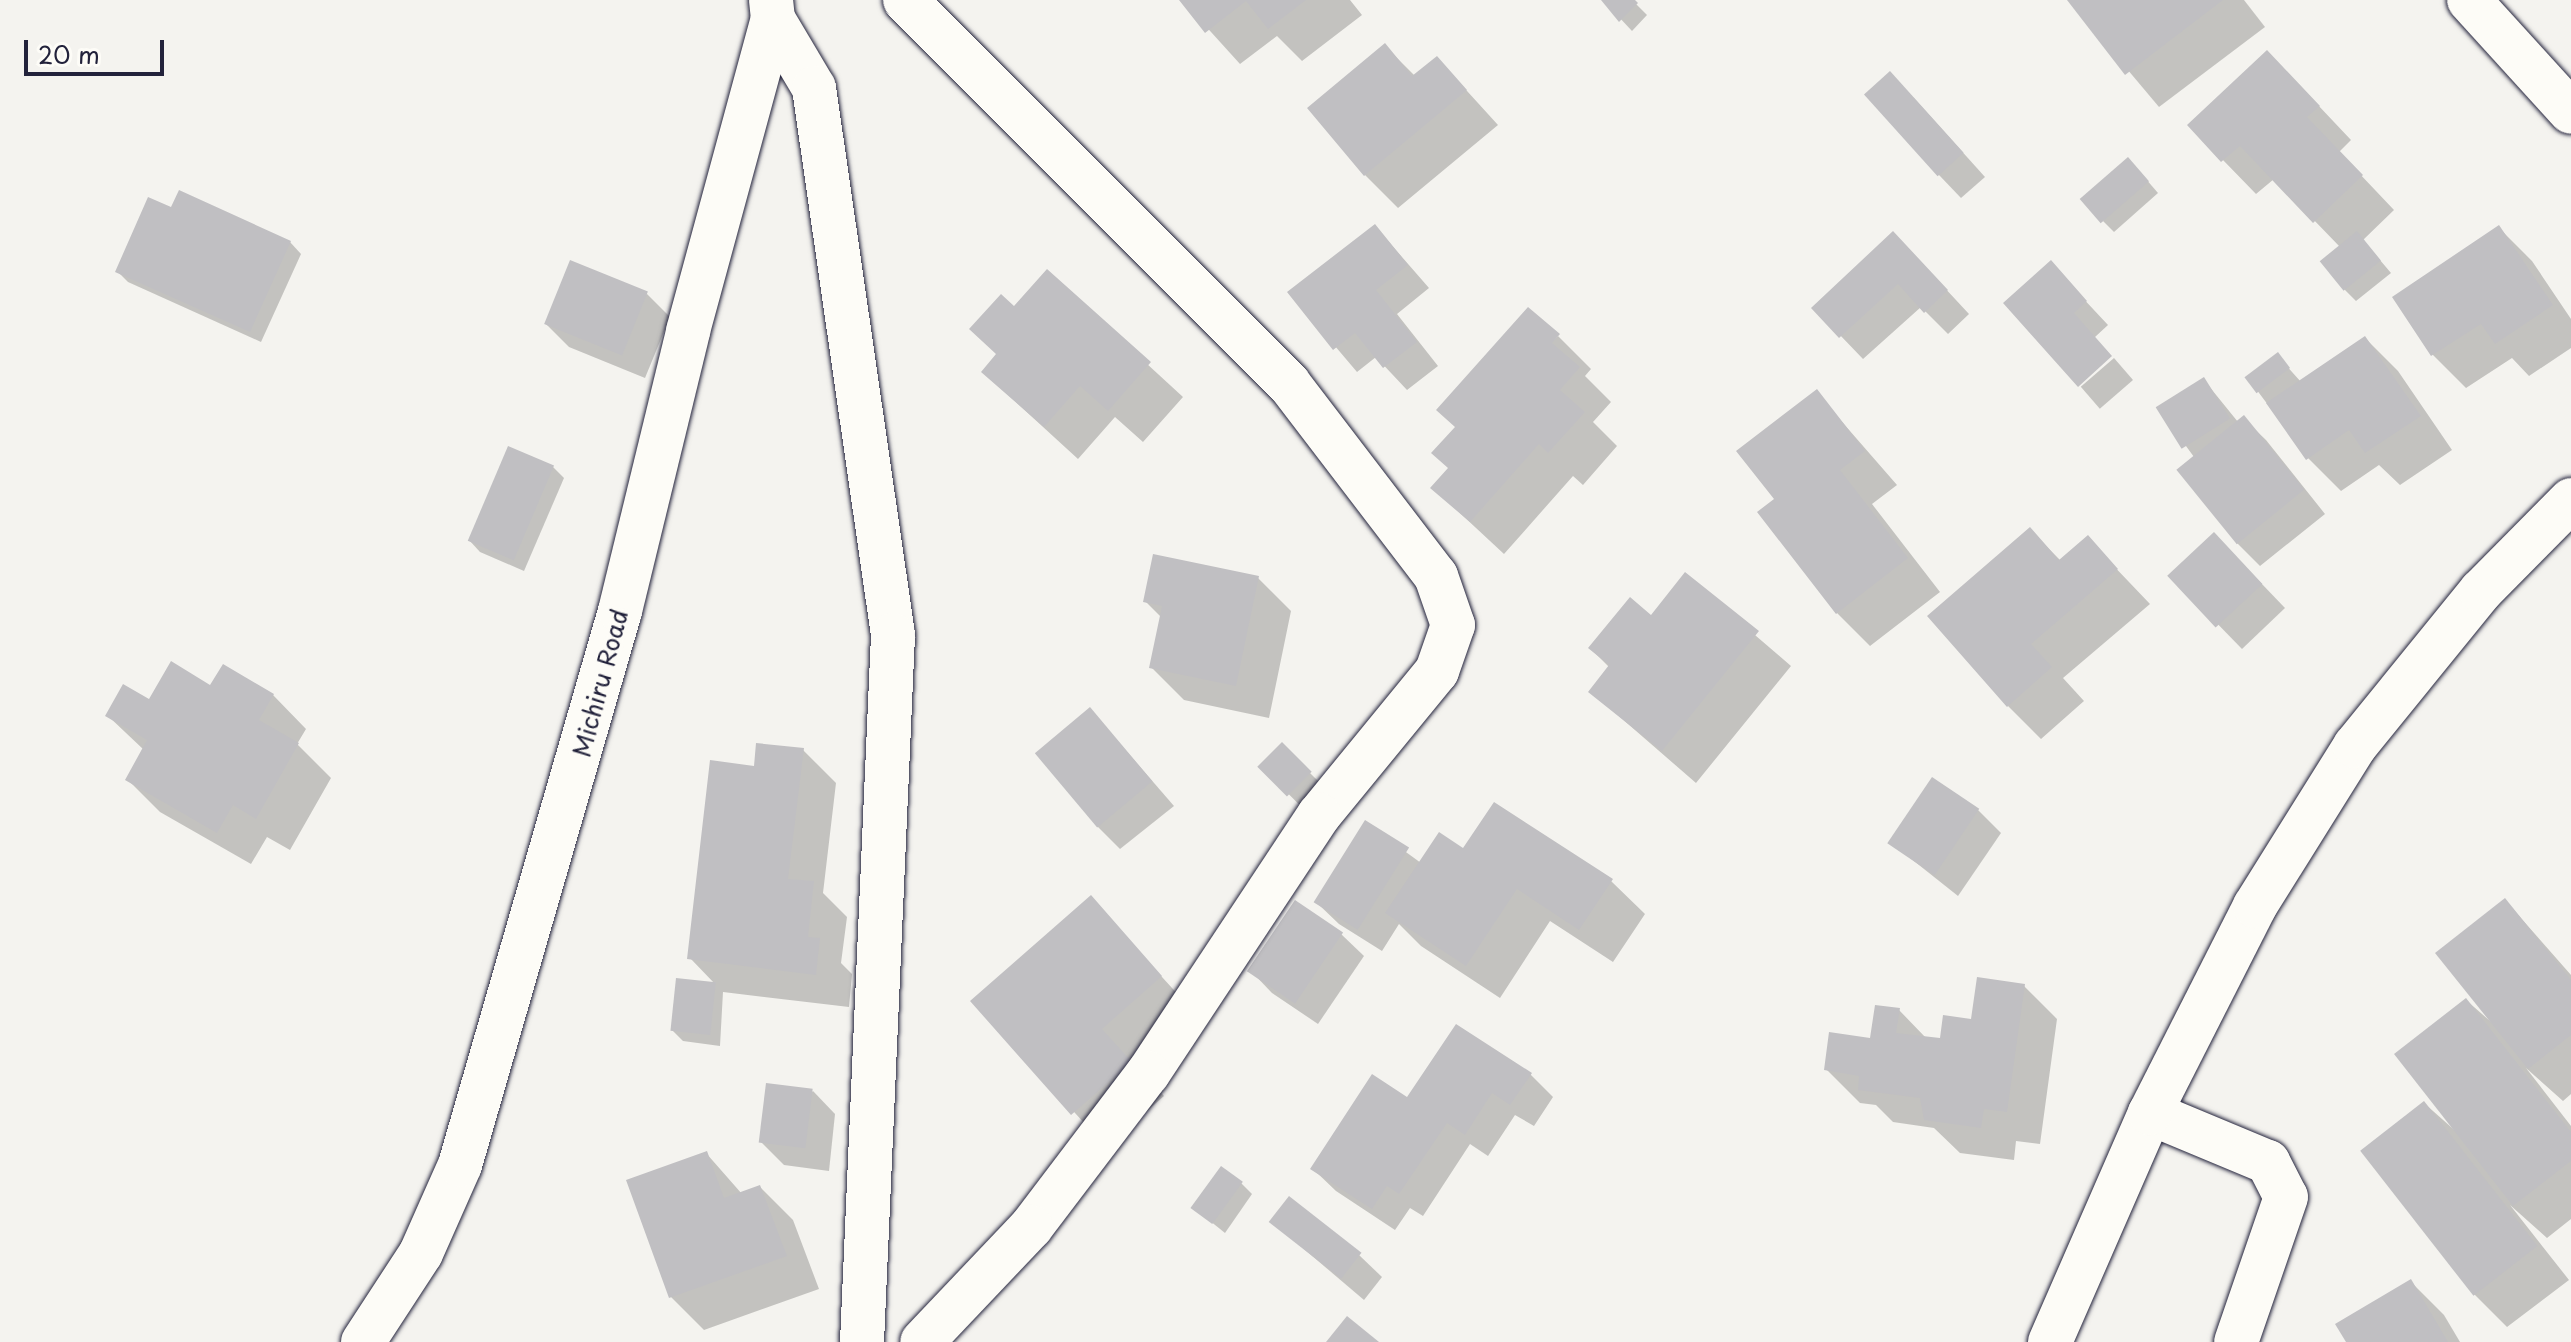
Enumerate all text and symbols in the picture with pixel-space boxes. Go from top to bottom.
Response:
scale bar [28,24,168,74]
text: 20 m [38,36,100,72]
street label: Michiru Road [566,606,634,760]

